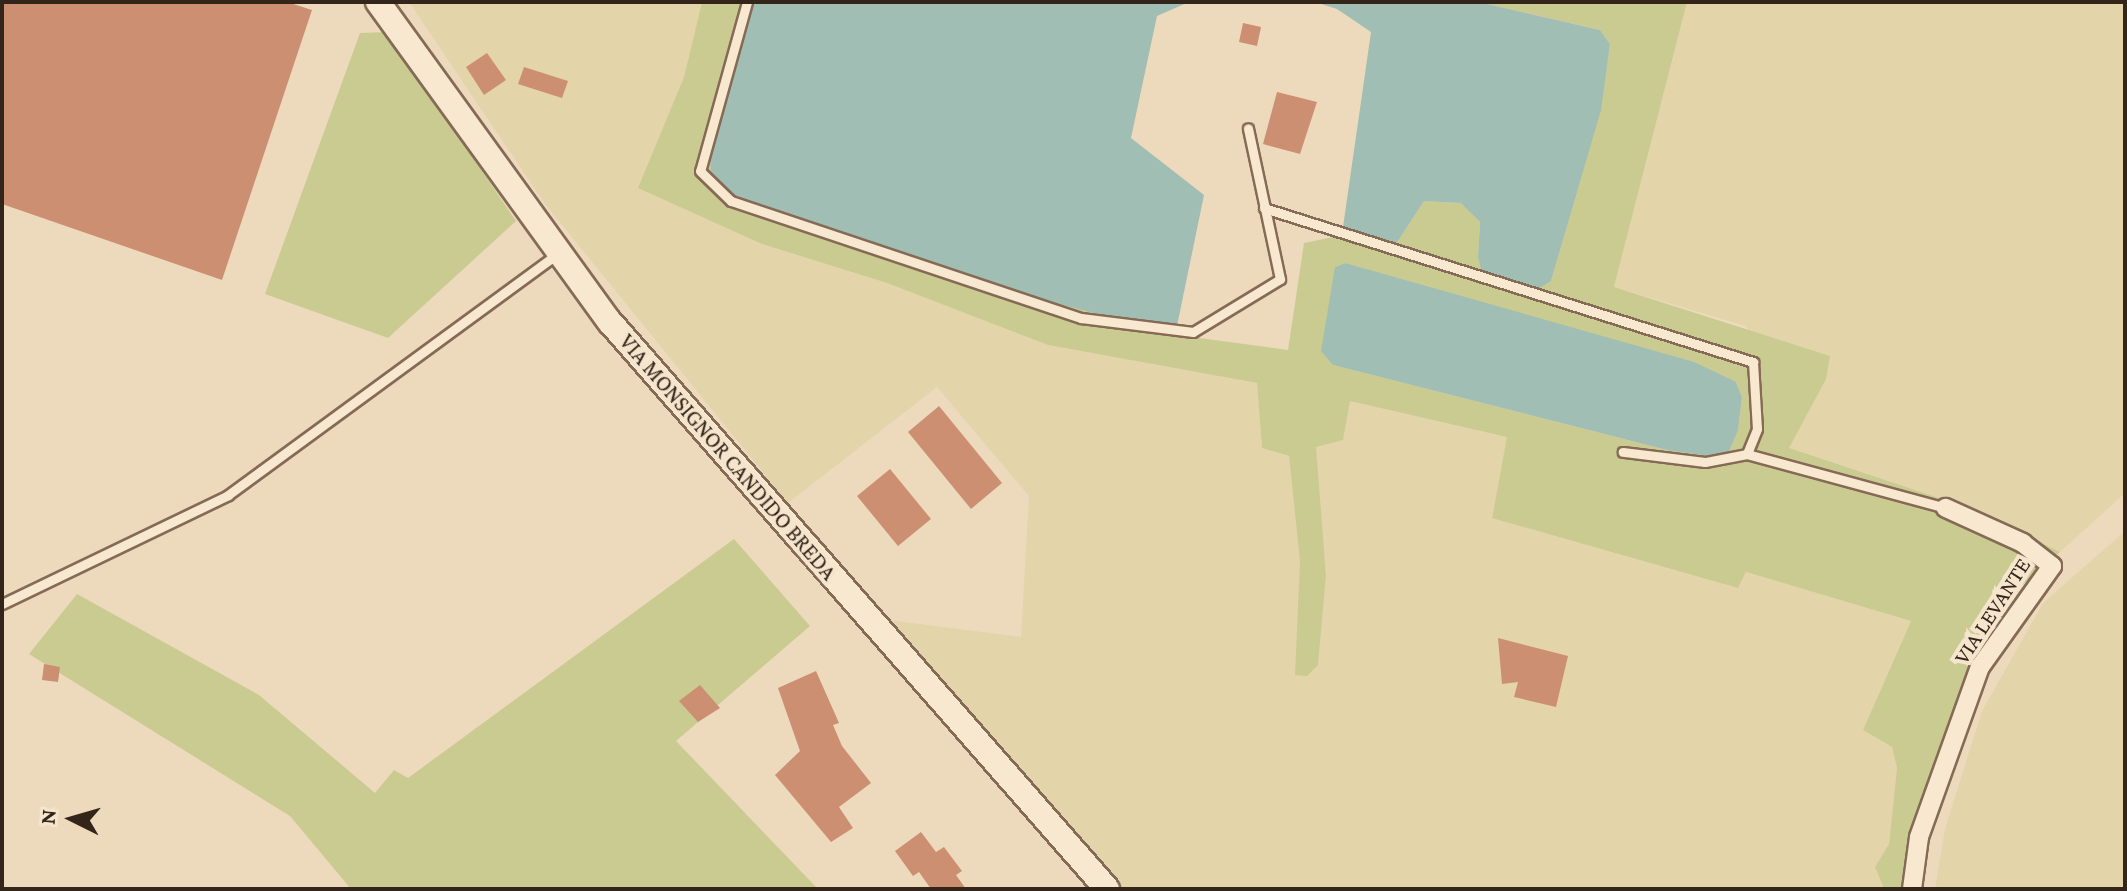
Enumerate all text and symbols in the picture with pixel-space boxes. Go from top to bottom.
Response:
street label: VIA MONSIGNOR CANDIDO BREDA [614,329,842,585]
street label: VIA LEVANTE [1948,553,2036,669]
north arrow [32,779,112,859]
text: N [34,808,61,825]

